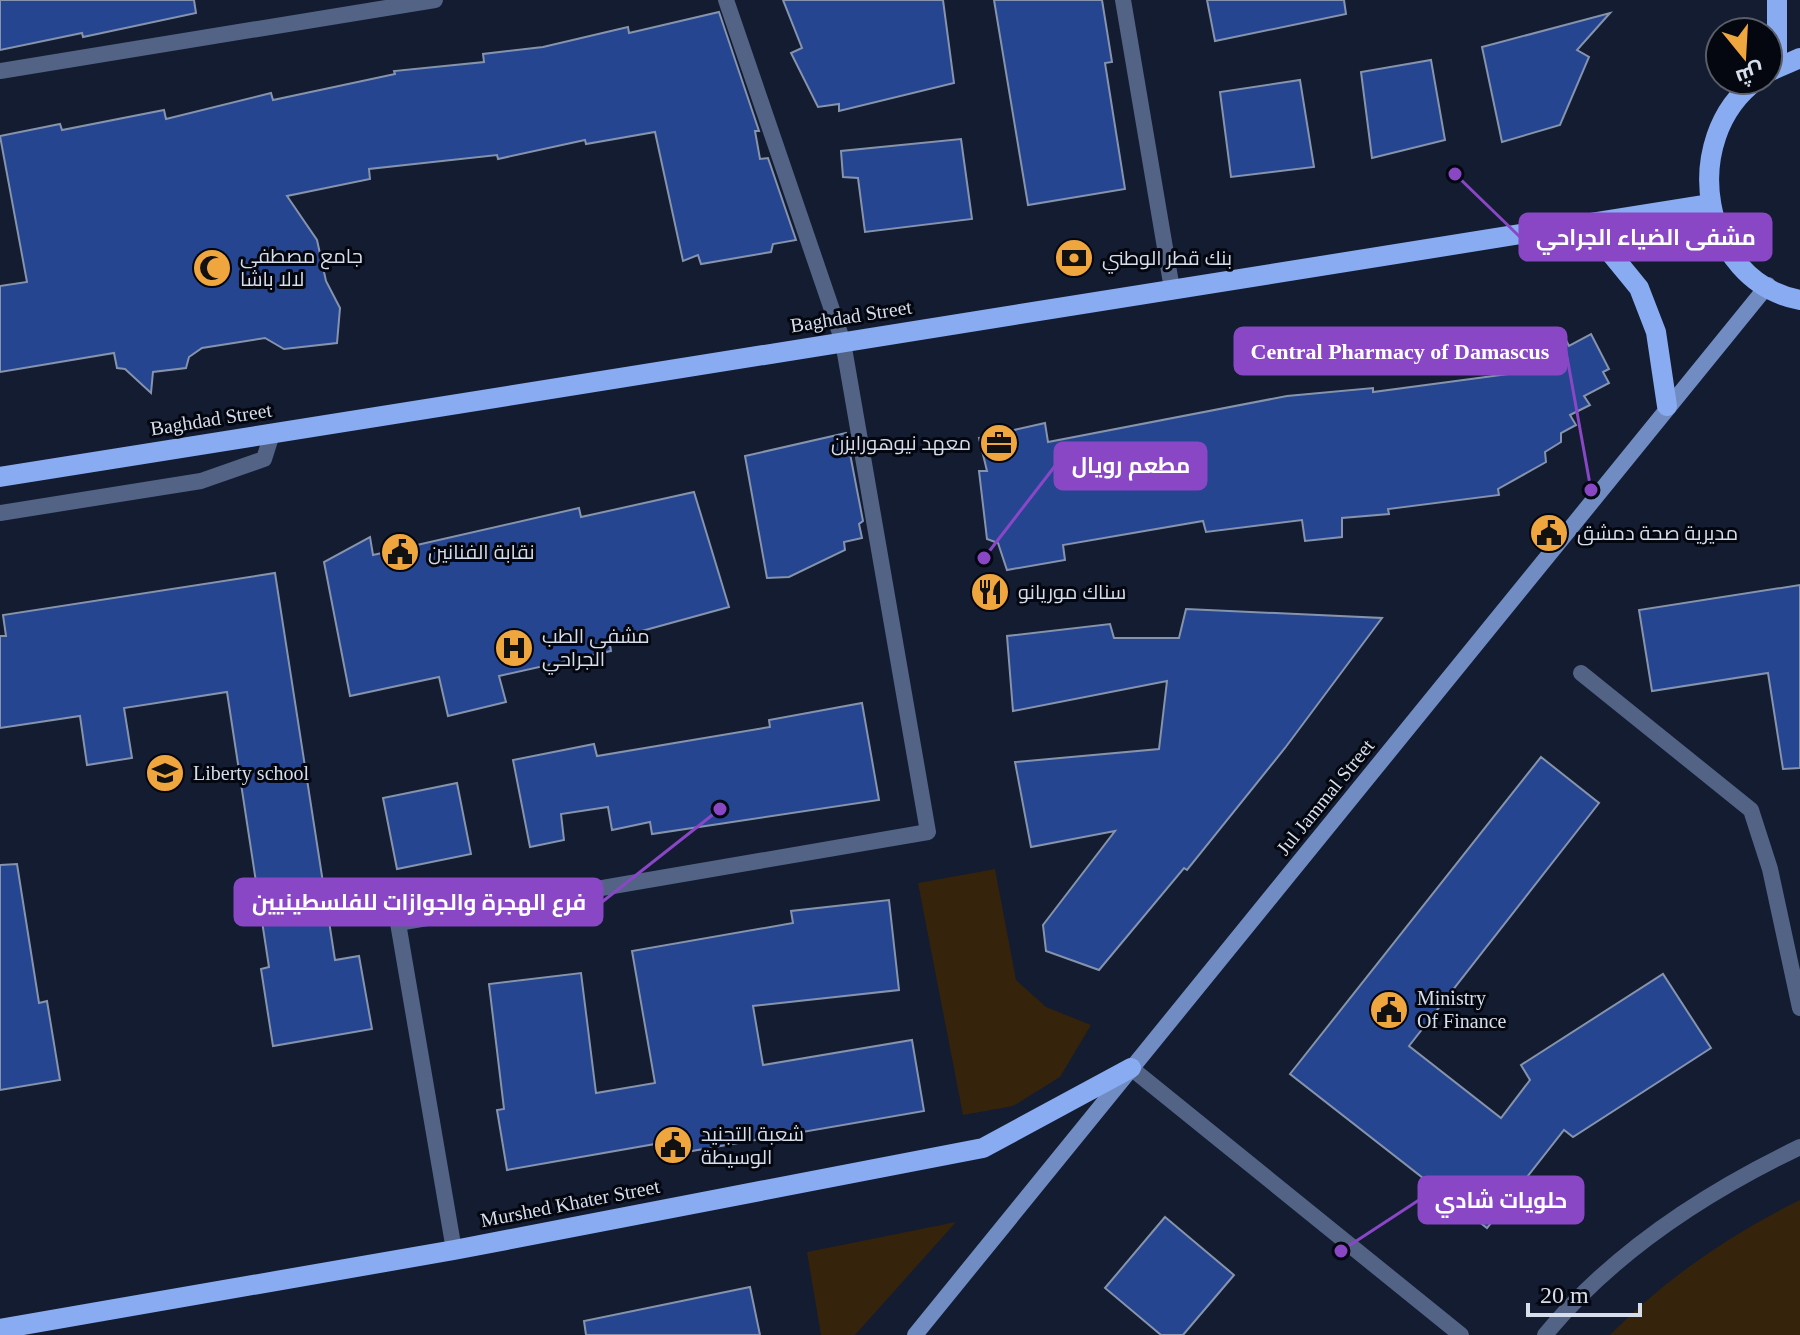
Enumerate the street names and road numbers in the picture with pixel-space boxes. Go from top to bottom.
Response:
street label: Baghdad Street [789,295,914,337]
street label: Baghdad Street [149,398,274,440]
street label: Jul Jammal Street [1272,734,1379,859]
street label: Murshed Khater Street [478,1175,662,1231]

